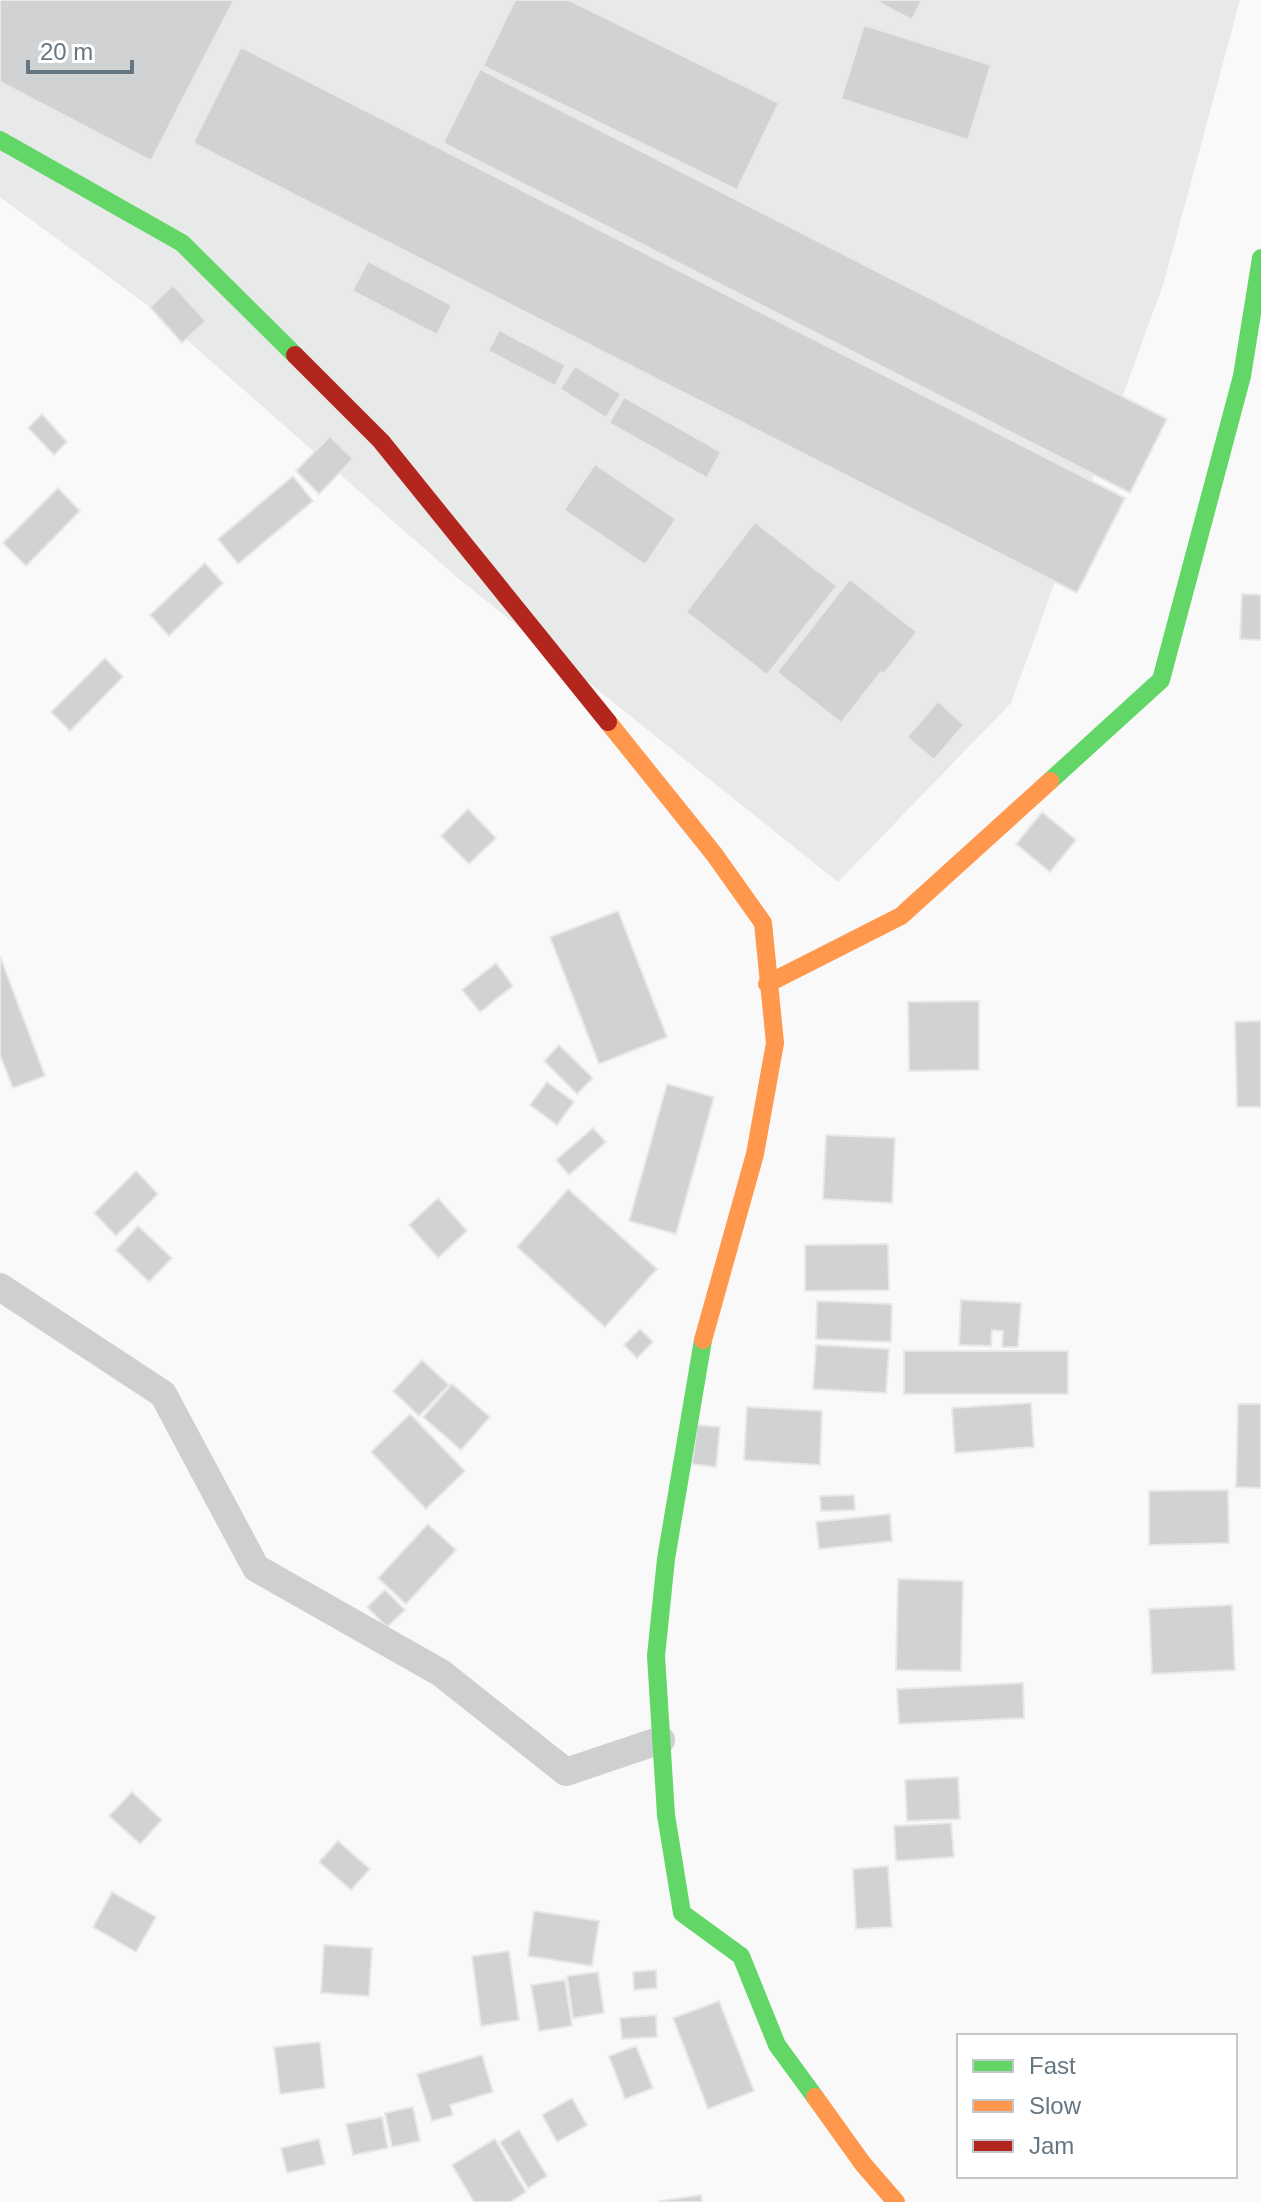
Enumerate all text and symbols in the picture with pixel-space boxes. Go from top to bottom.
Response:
scale bar [28,24,132,74]
text: 20 m [40,38,93,65]
legend [957,2034,1237,2178]
text: Fast [1029,2052,1076,2079]
text: Slow [1029,2092,1082,2119]
text: Jam [1029,2132,1074,2159]

